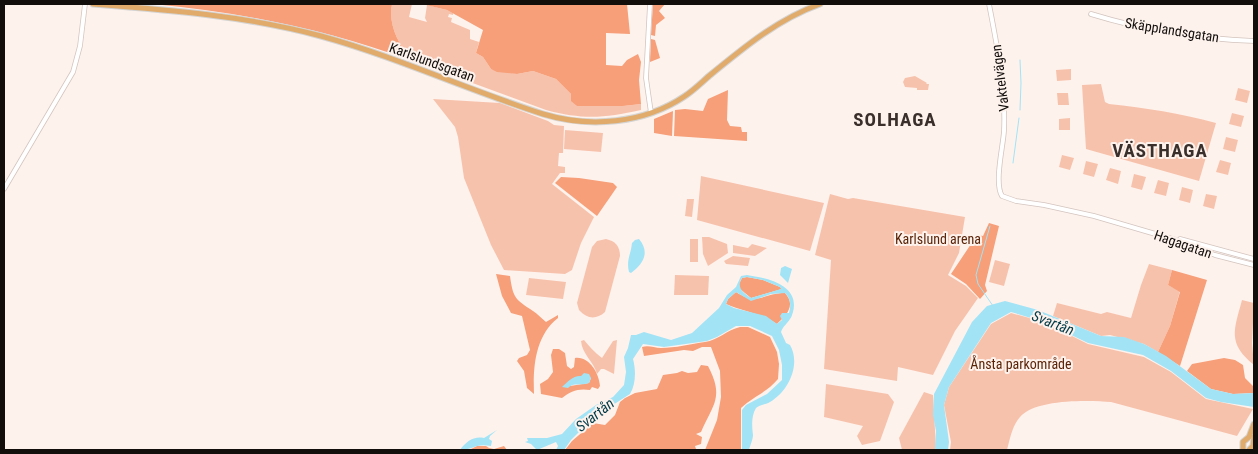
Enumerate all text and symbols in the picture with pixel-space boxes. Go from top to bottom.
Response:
street label: Skäpplandsgatan [1124,15,1220,45]
street label: Karlslundsgatan [387,39,477,85]
street label: Vaktelvägen [988,44,1012,112]
district label: SOLHAGA [853,108,937,131]
district label: VÄSTHAGA [1112,139,1208,162]
street label: Hagagatan [1152,227,1214,261]
park label: Karlslund arena [895,231,981,247]
water label: Svartån [1029,307,1077,339]
park label: Ånsta parkområde [970,355,1072,372]
water label: Svartån [572,394,618,436]

